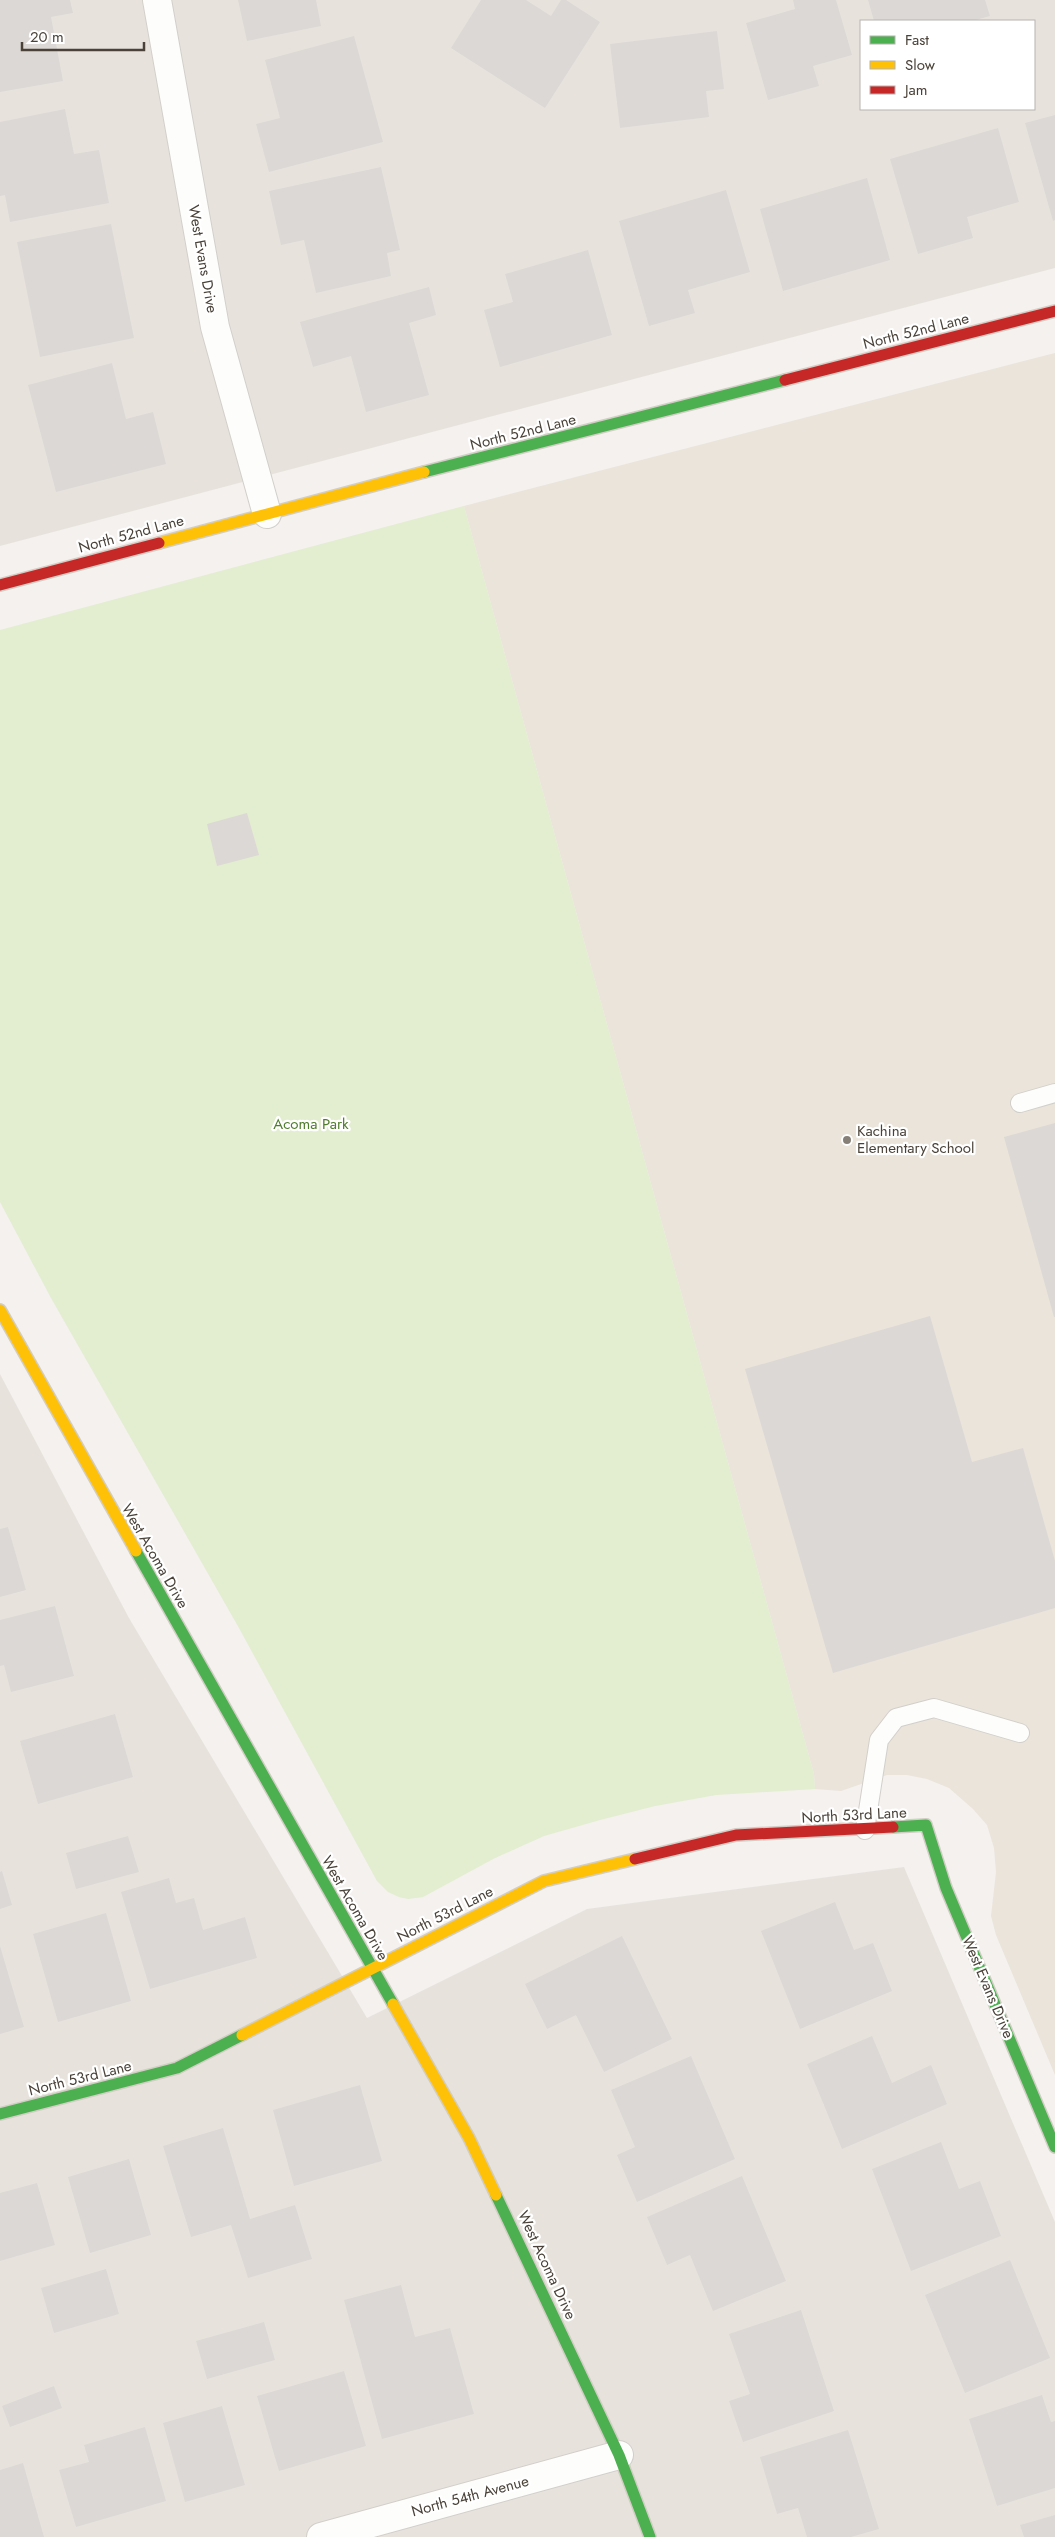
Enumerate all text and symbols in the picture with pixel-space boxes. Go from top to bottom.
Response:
scale bar [22,20,145,52]
legend [860,20,1035,110]
text: 20 m [30,26,64,48]
text: Fast [905,29,929,51]
text: Slow [905,54,936,76]
text: Jam [903,79,928,101]
street label: West Evans Drive [183,203,223,315]
street label: North 52nd Lane [861,307,972,355]
street label: North 52nd Lane [468,408,579,456]
street label: North 52nd Lane [76,509,186,559]
park label: Acoma Park [273,1113,349,1135]
place label: Kachina Elementary School [857,1120,974,1159]
marker: Kachina Elementary School [841,1134,853,1146]
street label: West Acoma Drive [116,1500,194,1613]
street label: North 53rd Lane [801,1801,907,1829]
street label: West Acoma Drive [316,1852,394,1965]
street label: North 53rd Lane [393,1880,497,1948]
street label: West Evans Drive [957,1932,1020,2042]
street label: North 53rd Lane [26,2055,134,2101]
street label: West Acoma Drive [512,2207,582,2323]
street label: North 54th Avenue [409,2470,531,2522]

